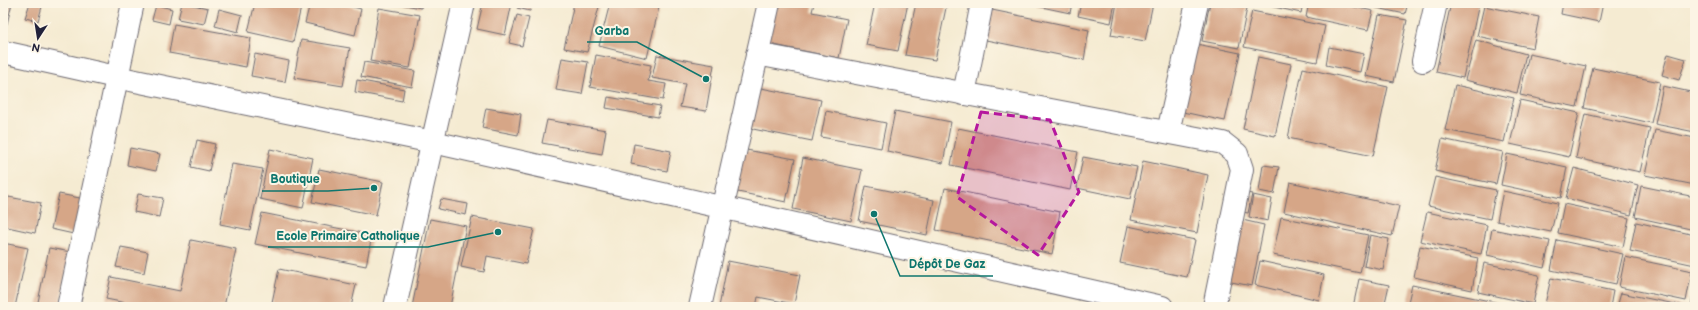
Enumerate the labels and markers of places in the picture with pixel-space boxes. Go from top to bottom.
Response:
callout: Garba [587,18,637,42]
callout: Boutique [262,167,328,191]
callout: Ecole Primaire Catholique [268,223,428,247]
callout: Dépôt De Gaz [900,252,993,276]

